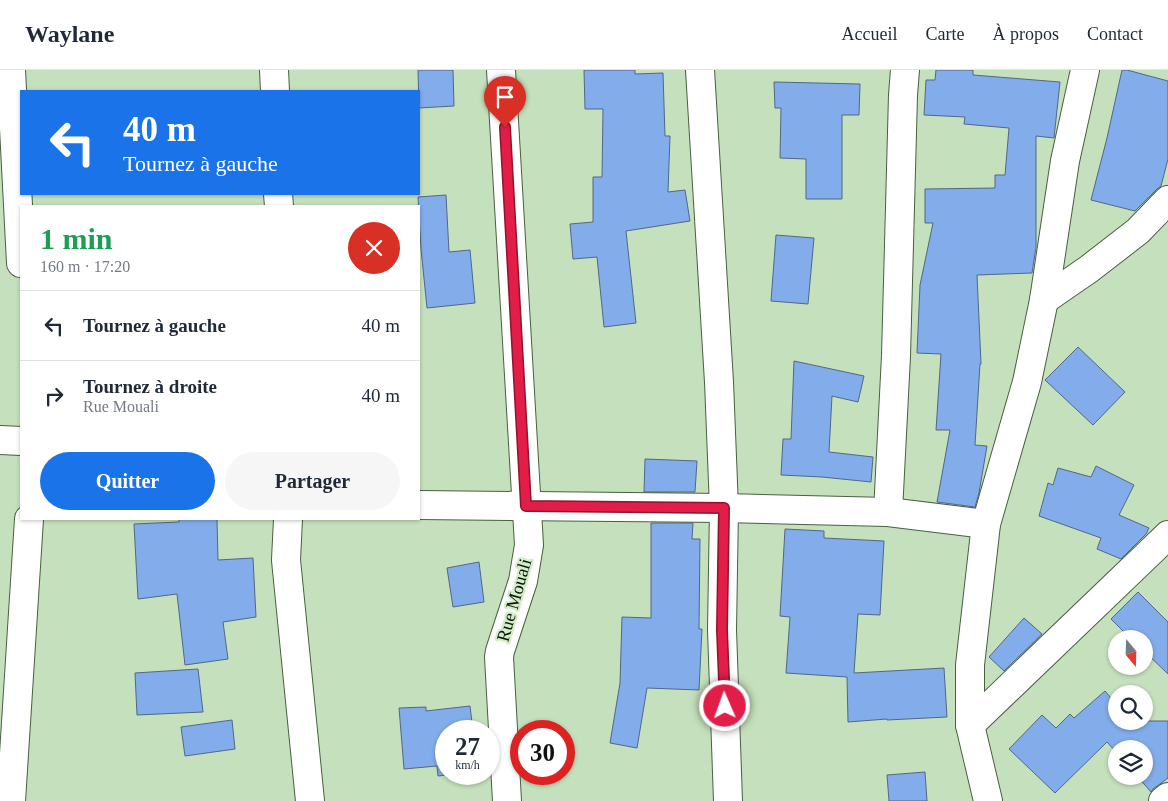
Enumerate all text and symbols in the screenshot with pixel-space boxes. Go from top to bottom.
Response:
text: Waylane [25,21,114,47]
text: Accueil [842,24,898,44]
text: Carte [926,24,965,44]
text: À propos [993,24,1059,44]
text: Contact [1087,24,1143,44]
pin [484,76,526,127]
icon: arrive [491,83,519,111]
icon: left [40,110,105,175]
text: 40 m [123,110,196,149]
text: Tournez à gauche [123,151,278,176]
text: 1 min [40,222,113,255]
button: close [348,222,400,274]
text: 160 m · 17:20 [40,258,130,275]
icon: left [40,312,68,340]
text: Tournez à gauche [83,315,226,336]
text: 40 m [361,315,400,336]
text: Tournez à droite [83,376,217,397]
icon: right [40,382,68,410]
text: 40 m [361,385,400,406]
text: Rue Mouali [83,398,159,415]
button: Quitter [40,452,215,510]
button: Partager [225,452,400,510]
street label: Rue Mouali [493,556,535,644]
north arrow [1108,630,1152,675]
map controls [1108,630,1153,785]
position arrow [698,679,750,731]
button: search [1108,685,1153,730]
speed limit sign: 30 [510,720,575,785]
text: 27 [455,733,480,760]
button: layers [1108,740,1153,785]
text: km/h [455,758,480,772]

